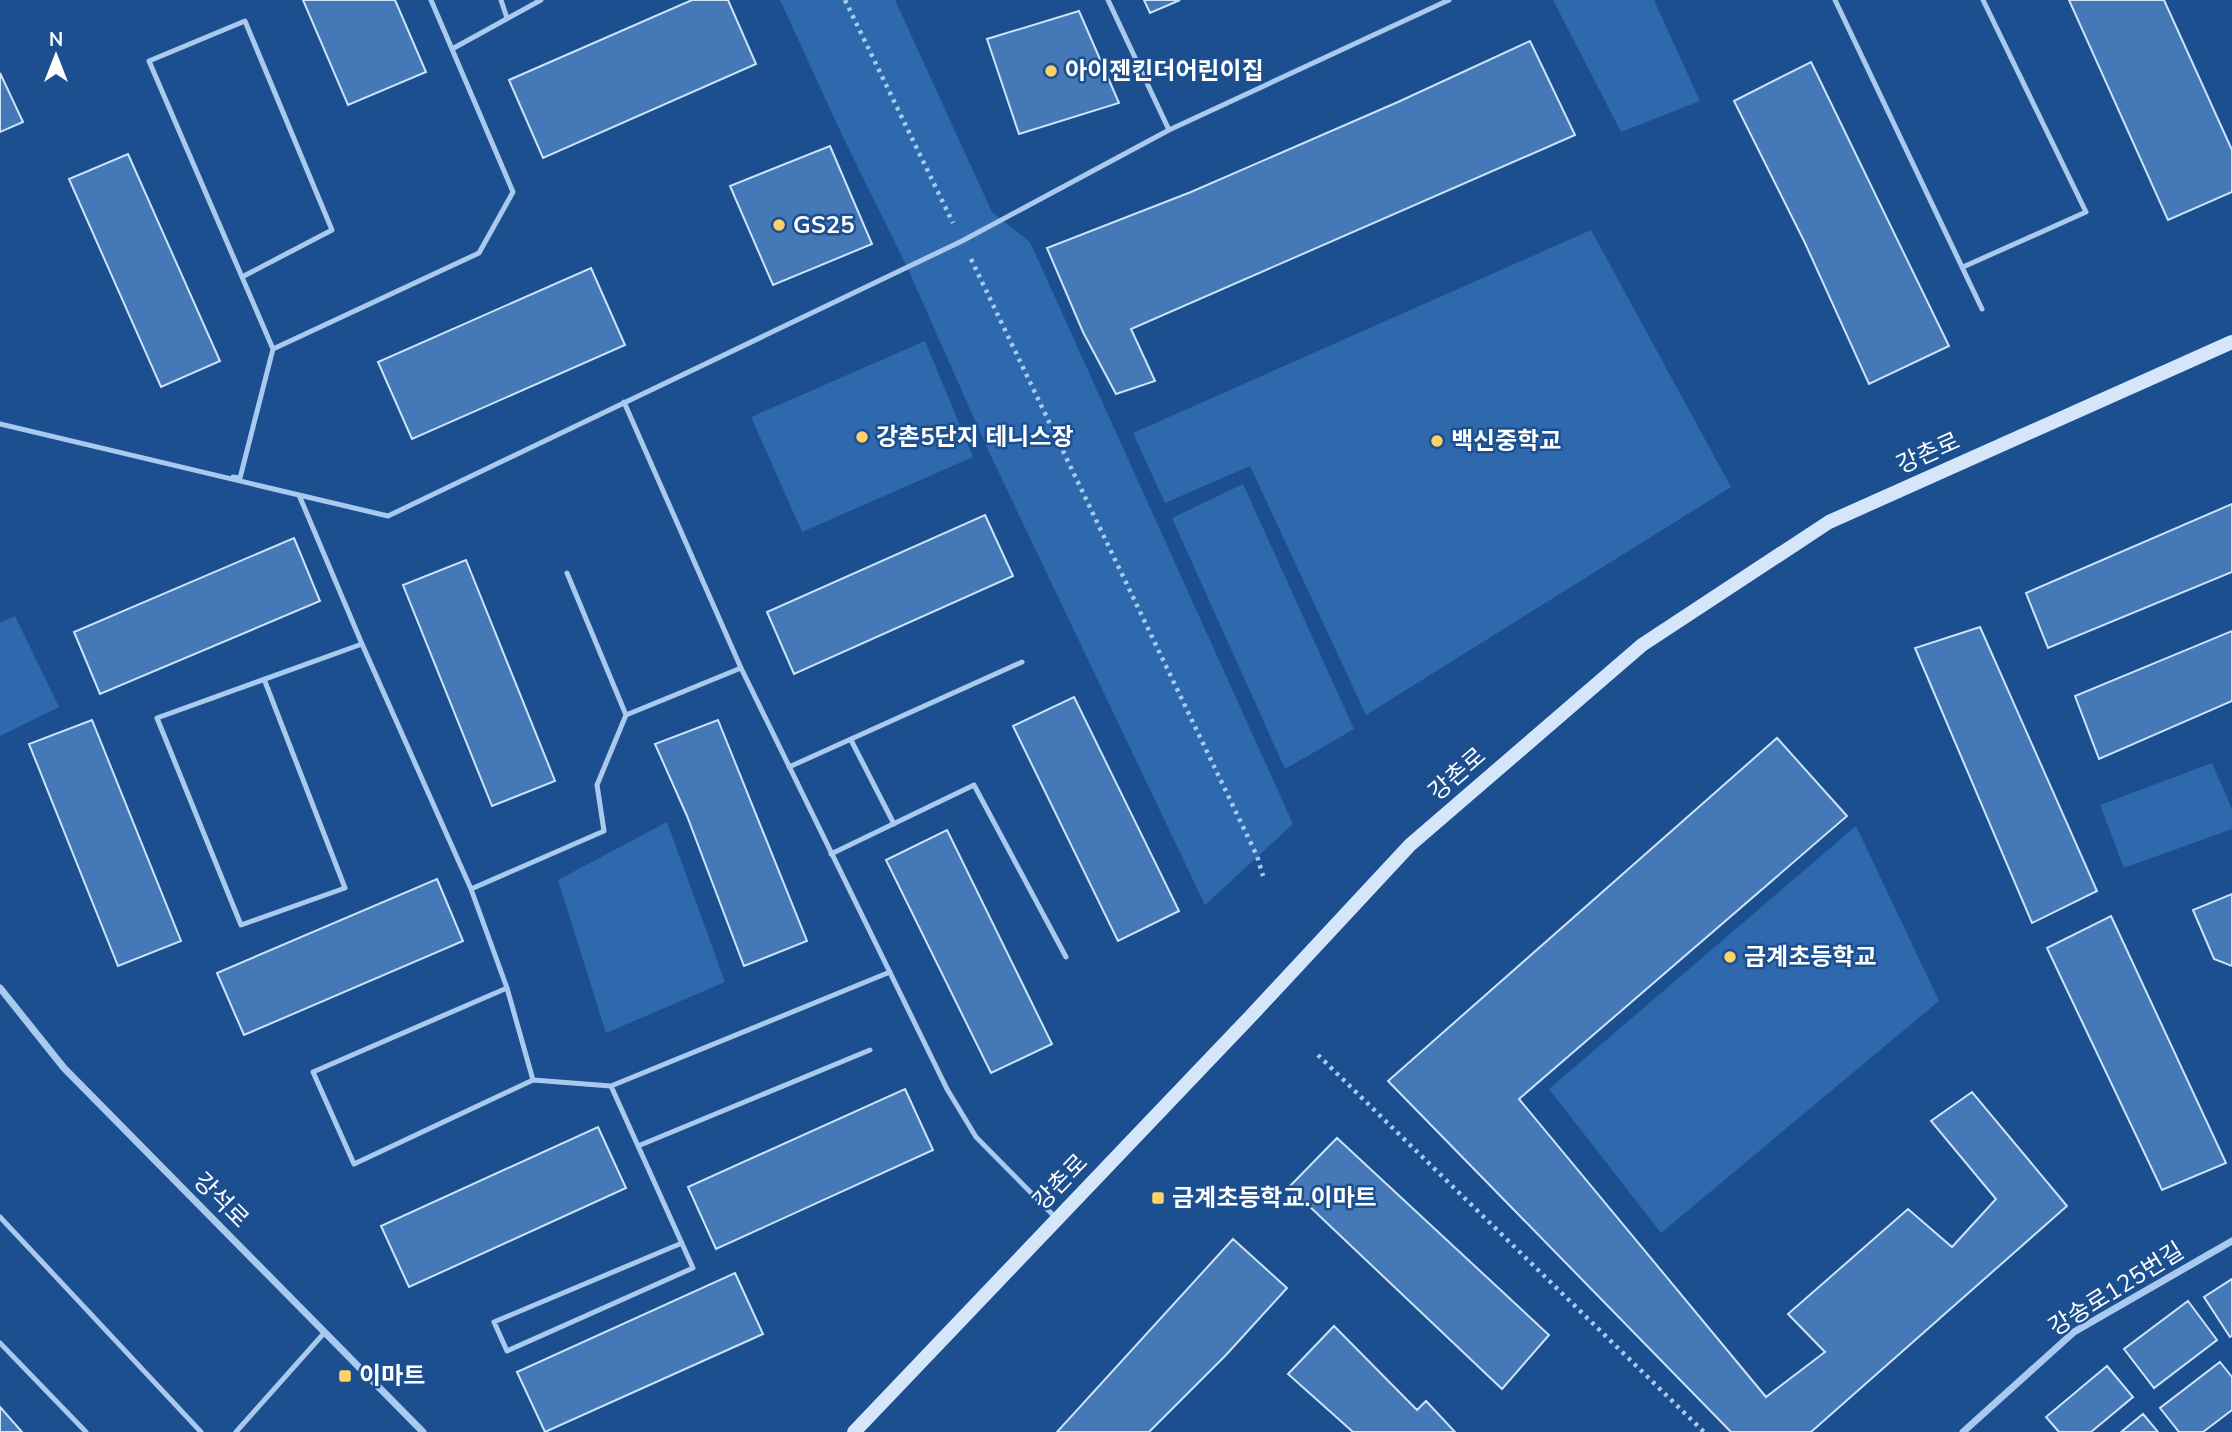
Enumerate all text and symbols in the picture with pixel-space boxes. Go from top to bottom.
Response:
north arrow [21,21,91,91]
text: N [49,27,63,53]
place label: 아이젠킨더어린이집 [1065,55,1264,87]
marker: 아이젠킨더어린이집 [1043,63,1059,79]
place label: GS25 [793,209,855,241]
marker: GS25 [771,217,787,233]
place label: 강촌5단지 테니스장 [876,421,1074,453]
place label: 백신중학교 [1451,425,1561,457]
street label: 강촌로 [1891,425,1965,481]
marker: 강촌5단지 테니스장 [854,429,870,445]
marker: 백신중학교 [1429,433,1445,449]
street label: 강촌로 [1422,740,1492,808]
place label: 금계초등학교 [1744,941,1876,973]
marker: 금계초등학교 [1722,949,1738,965]
street label: 강촌로 [1025,1147,1095,1217]
street label: 강석로 [186,1165,256,1235]
place label: 금계초등학교.이마트 [1172,1182,1377,1214]
marker: 금계초등학교.이마트 [1150,1190,1166,1206]
street label: 강송로125번길 [2042,1235,2190,1343]
place label: 이마트 [359,1360,425,1392]
marker: 이마트 [337,1368,353,1384]

